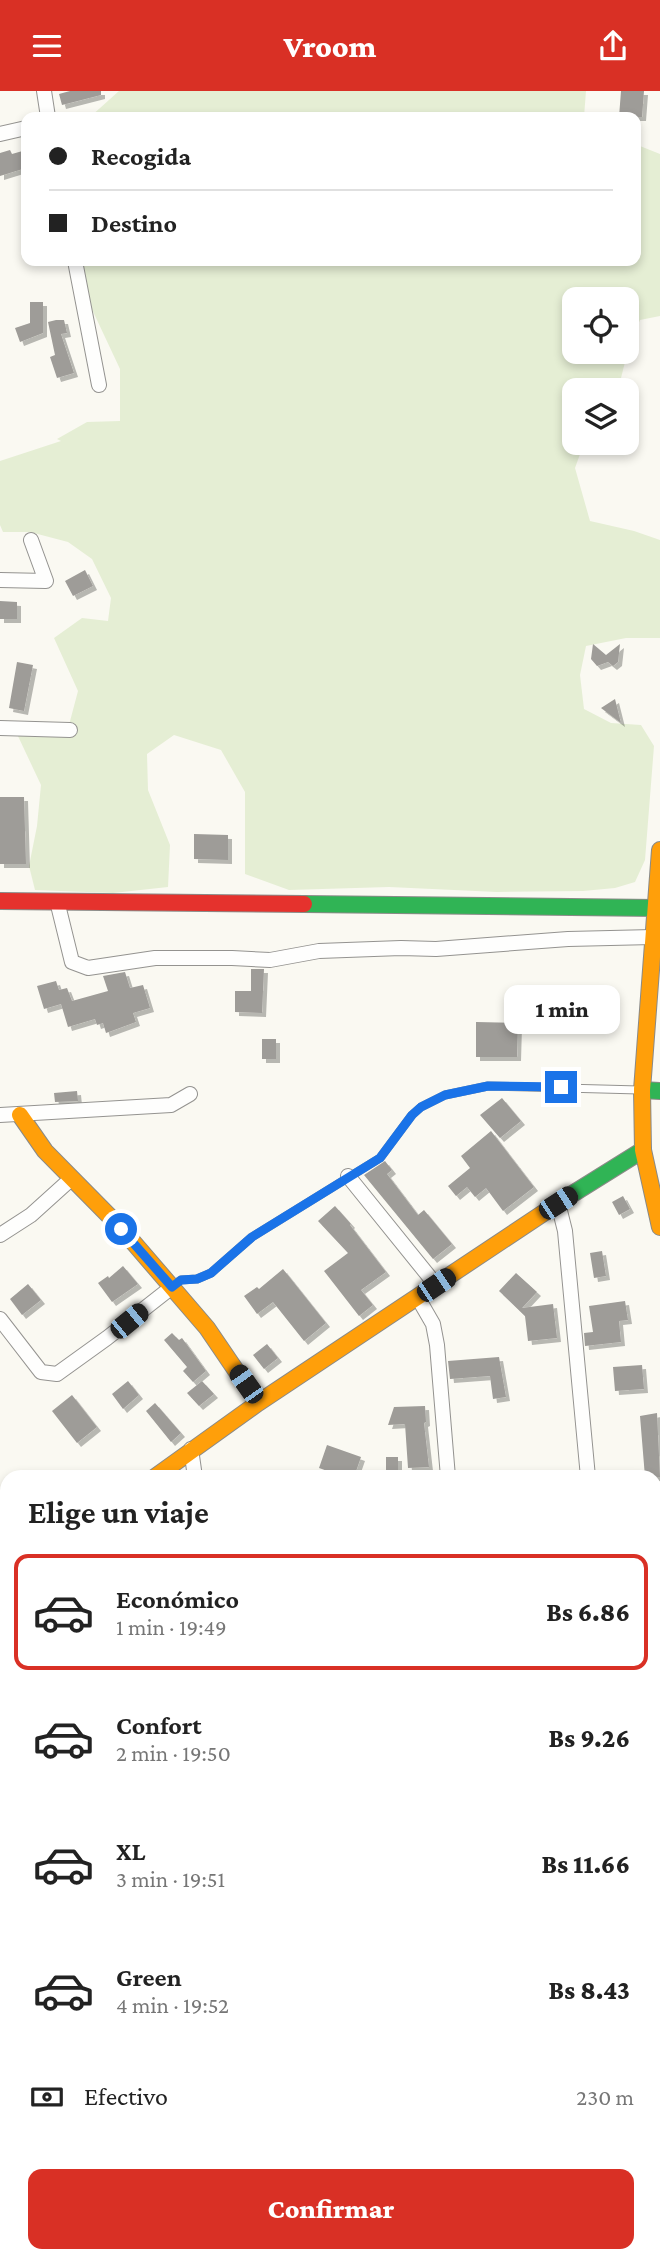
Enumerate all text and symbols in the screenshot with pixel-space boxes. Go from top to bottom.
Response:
icon: menu [28,27,66,65]
icon: share [594,27,632,65]
text: Vroom [284,28,376,64]
text: Recogida [91,142,191,171]
text: Destino [91,209,177,238]
map controls [562,287,639,455]
button: locate [562,287,639,364]
button: layers [562,378,639,455]
callout: 1 min [503,985,619,1035]
text: 1 min [535,996,589,1022]
route end [545,1071,577,1103]
car [535,1183,582,1223]
route start [105,1213,137,1245]
car [413,1265,460,1305]
car [107,1300,152,1342]
car [226,1361,267,1407]
text: Elige un viaje [28,1494,209,1530]
icon: car [32,1581,95,1644]
text: Económico [116,1585,239,1614]
text: Bs 6.86 [546,1598,630,1627]
text: 1 min · 19:49 [116,1614,227,1640]
icon: car [32,1707,95,1770]
text: Confort [116,1711,202,1740]
text: Bs 9.26 [549,1724,630,1753]
text: 2 min · 19:50 [116,1740,231,1766]
icon: car [32,1833,95,1896]
text: XL [116,1837,145,1866]
text: Bs 11.66 [542,1850,630,1879]
text: 3 min · 19:51 [116,1866,225,1892]
icon: car [32,1959,95,2022]
text: Green [116,1963,182,1992]
text: Bs 8.43 [549,1976,630,2005]
text: 4 min · 19:52 [116,1992,229,2018]
icon: cash [28,2078,66,2116]
text: Efectivo [84,2082,168,2111]
text: 230 m [576,2084,634,2110]
button: Confirmar [28,2169,634,2249]

